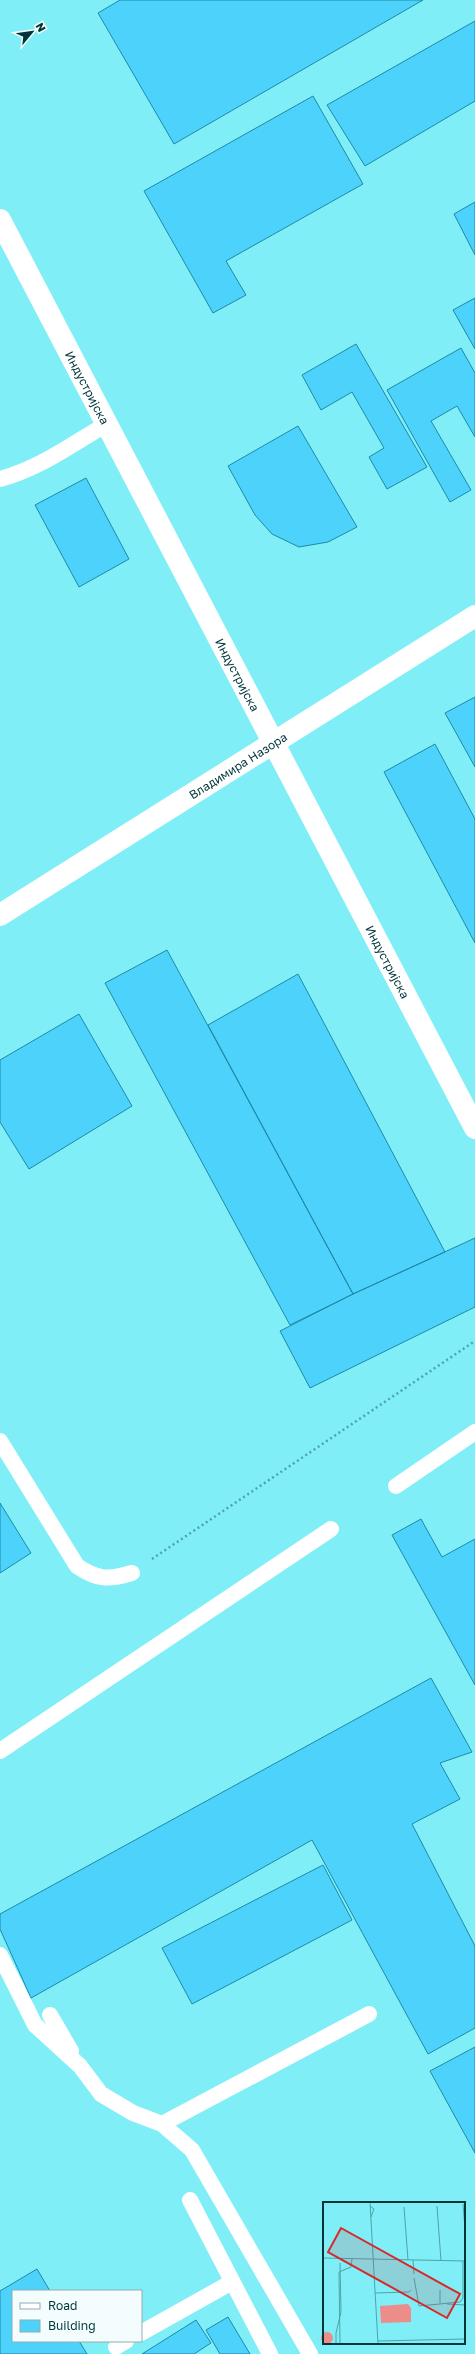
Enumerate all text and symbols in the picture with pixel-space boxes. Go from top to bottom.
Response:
north arrow [12,12,52,52]
text: N [33,20,49,34]
street label: Индустријска [62,348,113,427]
street label: Индустријска [212,635,263,714]
street label: Владимира Назора [186,729,290,802]
street label: Индустријска [363,922,413,1001]
inset map [323,2202,465,2344]
legend [12,2290,142,2342]
text: Road [48,2298,77,2313]
text: Building [48,2318,96,2333]

